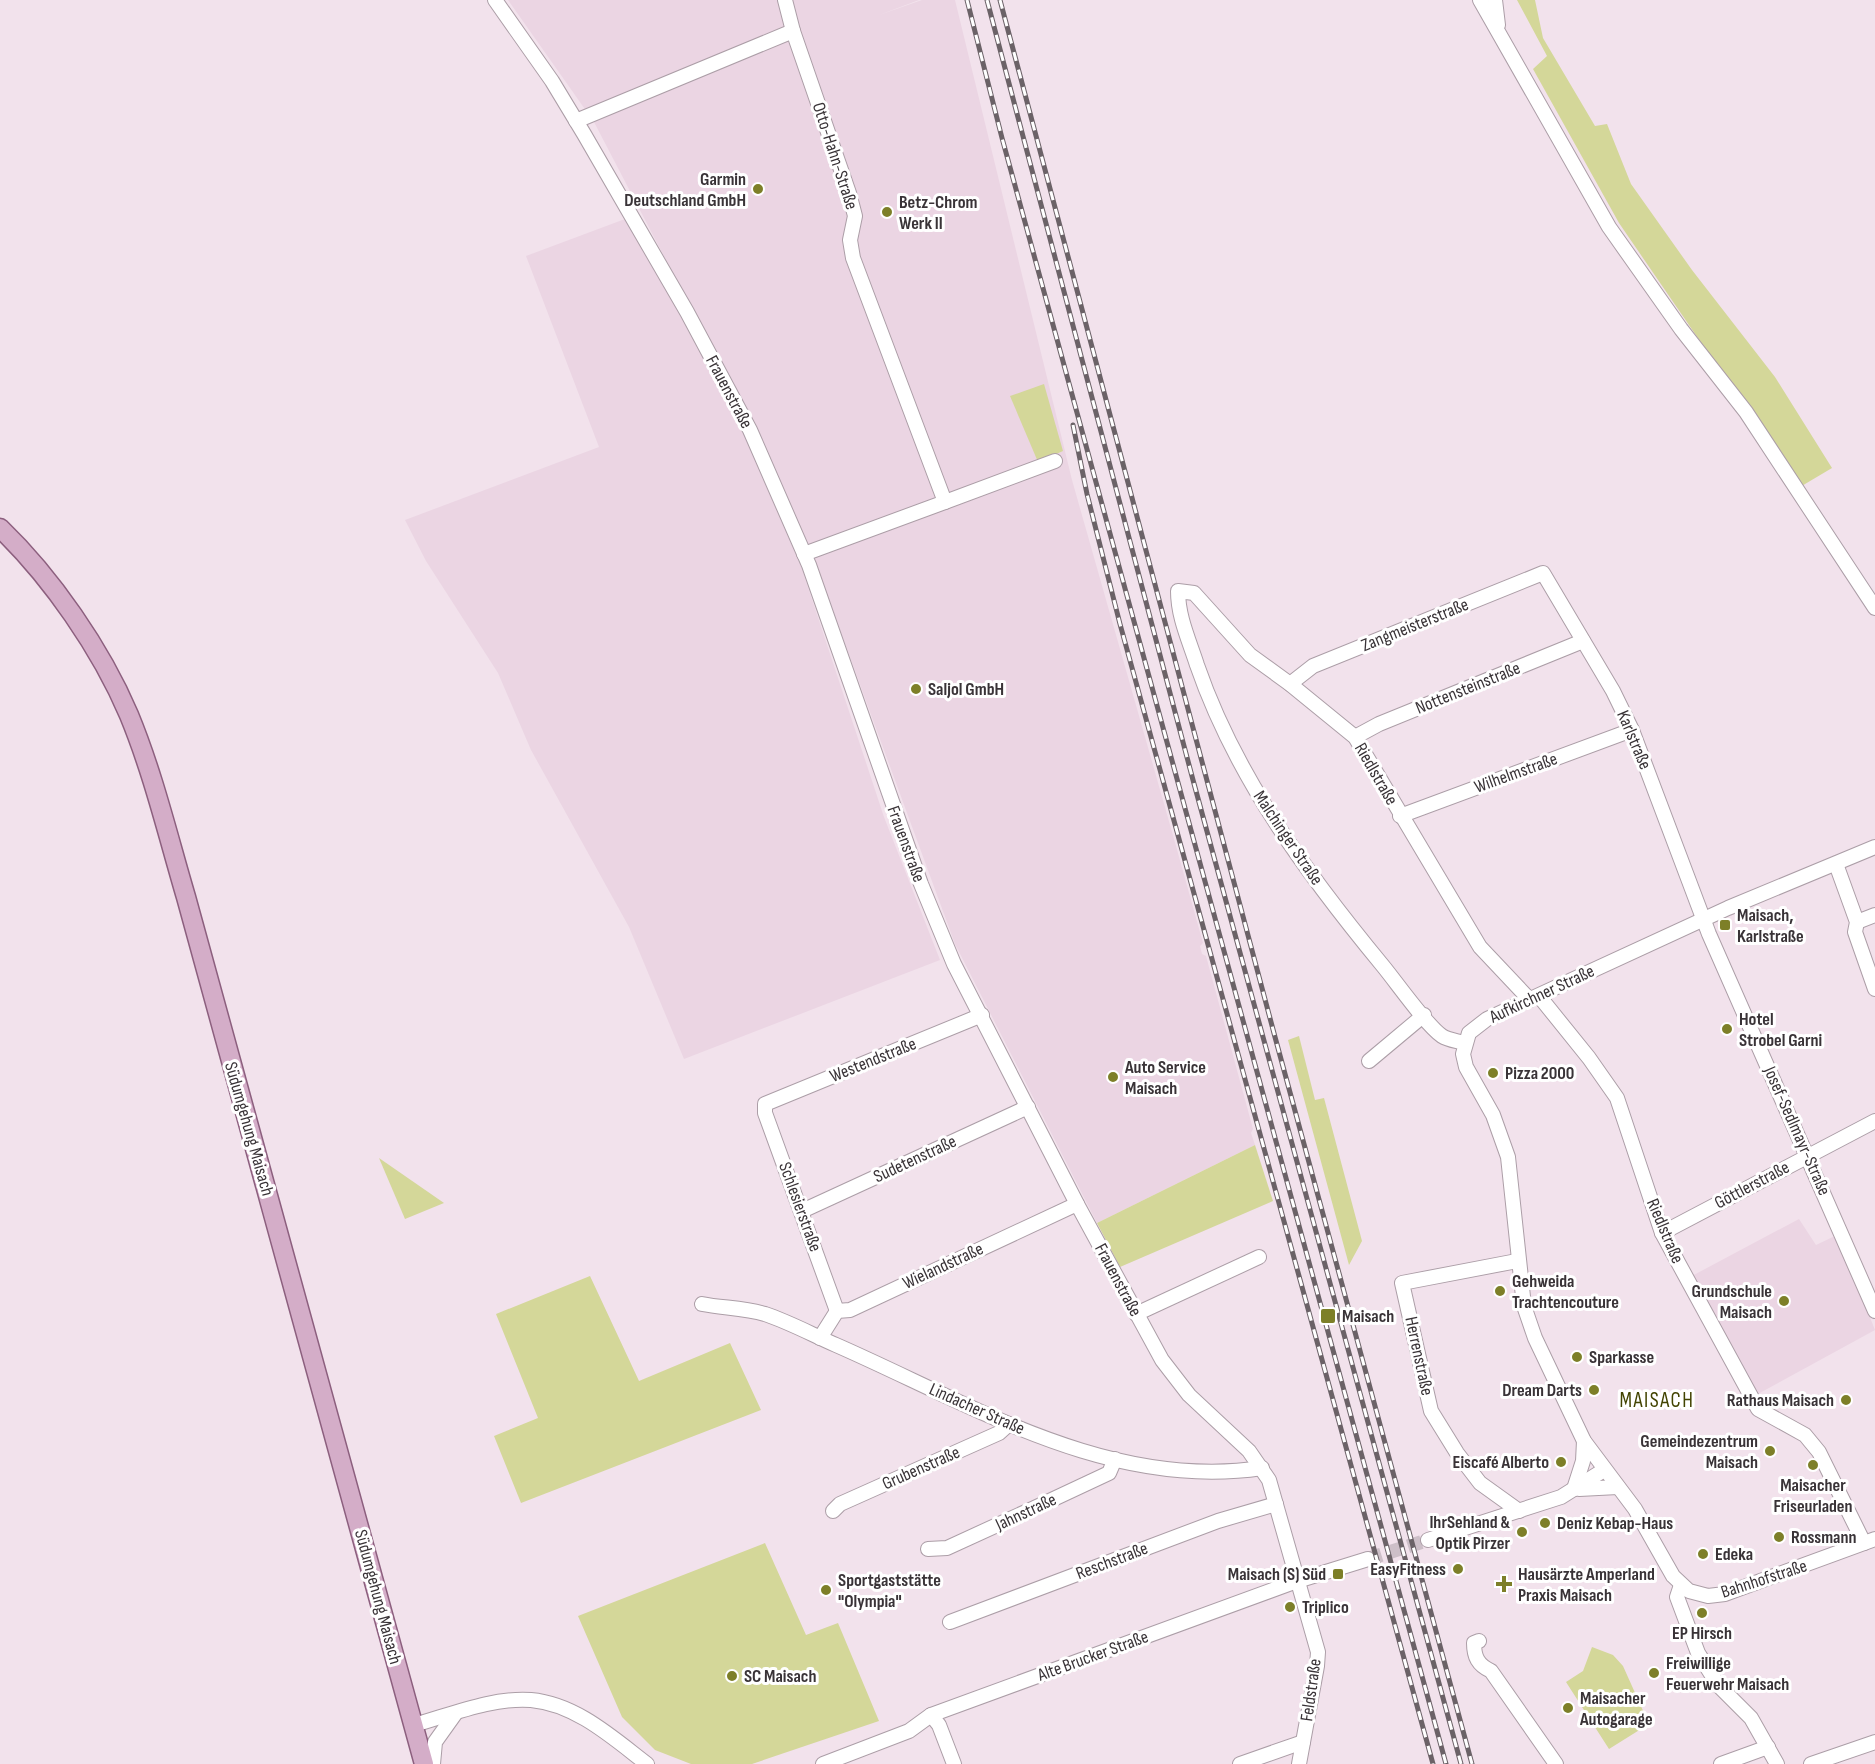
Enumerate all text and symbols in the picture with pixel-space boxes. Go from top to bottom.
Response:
street label: Otto-Hahn-Straße [808,100,862,212]
place label: Garmin Deutschland GmbH [624,169,746,211]
marker: Garmin Deutschland GmbH [751,182,765,196]
place label: Betz-Chrom Werk II [899,192,977,234]
marker: Betz-Chrom Werk II [880,205,894,219]
street label: Frauenstraße [701,352,757,432]
street label: Zangmeisterstraße [1358,594,1472,656]
street label: Nottensteinstraße [1413,657,1523,719]
place label: Saljol GmbH [928,679,1004,700]
marker: Saljol GmbH [909,682,923,696]
street label: Karlstraße [1612,707,1656,773]
street label: Riedlstraße [1350,739,1402,809]
street label: Wilhelmstraße [1472,748,1560,798]
street label: Malchinger Straße [1249,787,1327,889]
street label: Frauenstraße [883,803,929,885]
place label: Maisach, Karlstraße [1737,905,1804,947]
marker: Maisach, Karlstraße [1718,918,1732,932]
street label: Aufkirchner Straße [1485,961,1598,1028]
place label: Hotel Strobel Garni [1739,1009,1822,1051]
marker: Hotel Strobel Garni [1720,1022,1734,1036]
street label: Westendstraße [827,1033,919,1087]
place label: Auto Service Maisach [1124,1057,1206,1099]
street label: Südumgehung Maisach [220,1060,278,1198]
street label: Josef-Sedlmayr-Straße [1759,1062,1835,1199]
place label: Pizza 2000 [1505,1063,1574,1084]
marker: Pizza 2000 [1486,1066,1500,1080]
marker: Auto Service Maisach [1106,1070,1120,1084]
street label: Sudetenstraße [870,1131,960,1187]
street label: Göttlerstraße [1711,1157,1793,1213]
street label: Schlesierstraße [774,1159,826,1255]
street label: Riedlstraße [1642,1195,1688,1267]
street label: Wielandstraße [899,1238,987,1294]
street label: Frauenstraße [1090,1240,1146,1320]
place label: Gehweida Trachtencouture [1512,1271,1619,1313]
place label: Grundschule Maisach [1692,1281,1772,1323]
marker: Gehweida Trachtencouture [1493,1284,1507,1298]
marker: Grundschule Maisach [1777,1294,1791,1308]
place label: Maisach [1342,1306,1394,1327]
marker: Maisach [1319,1307,1337,1325]
street label: Herrenstraße [1400,1315,1438,1397]
place label: Sparkasse [1589,1347,1654,1368]
marker: Sparkasse [1570,1350,1584,1364]
street label: Lindacher Straße [926,1379,1028,1439]
place label: Dream Darts [1502,1380,1582,1401]
marker: Dream Darts [1587,1383,1601,1397]
district label: MAISACH [1620,1388,1694,1413]
place label: Rathaus Maisach [1727,1390,1834,1411]
marker: Rathaus Maisach [1839,1393,1853,1407]
place label: Gemeindezentrum Maisach [1640,1431,1758,1473]
street label: Grubenstraße [879,1442,963,1494]
marker: Gemeindezentrum Maisach [1763,1444,1777,1458]
place label: Eiscafé Alberto [1453,1452,1549,1473]
marker: Eiscafé Alberto [1554,1455,1568,1469]
marker: Maisacher Friseurladen [1806,1458,1820,1472]
place label: Maisacher Friseurladen [1773,1475,1853,1517]
street label: Jahnstraße [991,1489,1060,1536]
place label: IhrSehland & Optik Pirzer [1429,1512,1510,1554]
place label: Deniz Kebap-Haus [1557,1513,1673,1534]
marker: Deniz Kebap-Haus [1538,1516,1552,1530]
marker: IhrSehland & Optik Pirzer [1515,1525,1529,1539]
street label: Südumgehung Maisach [350,1527,406,1667]
place label: Rossmann [1791,1527,1856,1548]
marker: Rossmann [1772,1530,1786,1544]
street label: Reschstraße [1073,1538,1151,1584]
place label: Edeka [1715,1544,1753,1565]
marker: Edeka [1696,1547,1710,1561]
street label: Bahnhofstraße [1718,1555,1810,1603]
place label: EasyFitness [1370,1559,1446,1580]
marker: EasyFitness [1451,1562,1465,1576]
place label: Maisach (S) Süd [1228,1564,1326,1585]
place label: Hausärzte Amperland Praxis Maisach [1518,1564,1655,1606]
marker: Maisach (S) Süd [1331,1567,1345,1581]
place label: Sportgaststätte "Olympia" [838,1570,941,1612]
marker: Hausärzte Amperland Praxis Maisach [1495,1575,1513,1593]
marker: Sportgaststätte "Olympia" [819,1583,833,1597]
place label: Triplico [1302,1597,1349,1618]
marker: Triplico [1283,1600,1297,1614]
marker: EP Hirsch [1695,1606,1709,1620]
place label: EP Hirsch [1672,1623,1732,1644]
street label: Alte Brucker Straße [1034,1626,1151,1686]
place label: Freiwillige Feuerwehr Maisach [1666,1653,1789,1695]
street label: Feldstraße [1296,1657,1326,1723]
place label: SC Maisach [744,1666,816,1687]
marker: Freiwillige Feuerwehr Maisach [1647,1666,1661,1680]
marker: SC Maisach [725,1669,739,1683]
place label: Maisacher Autogarage [1579,1688,1653,1730]
marker: Maisacher Autogarage [1561,1701,1575,1715]

